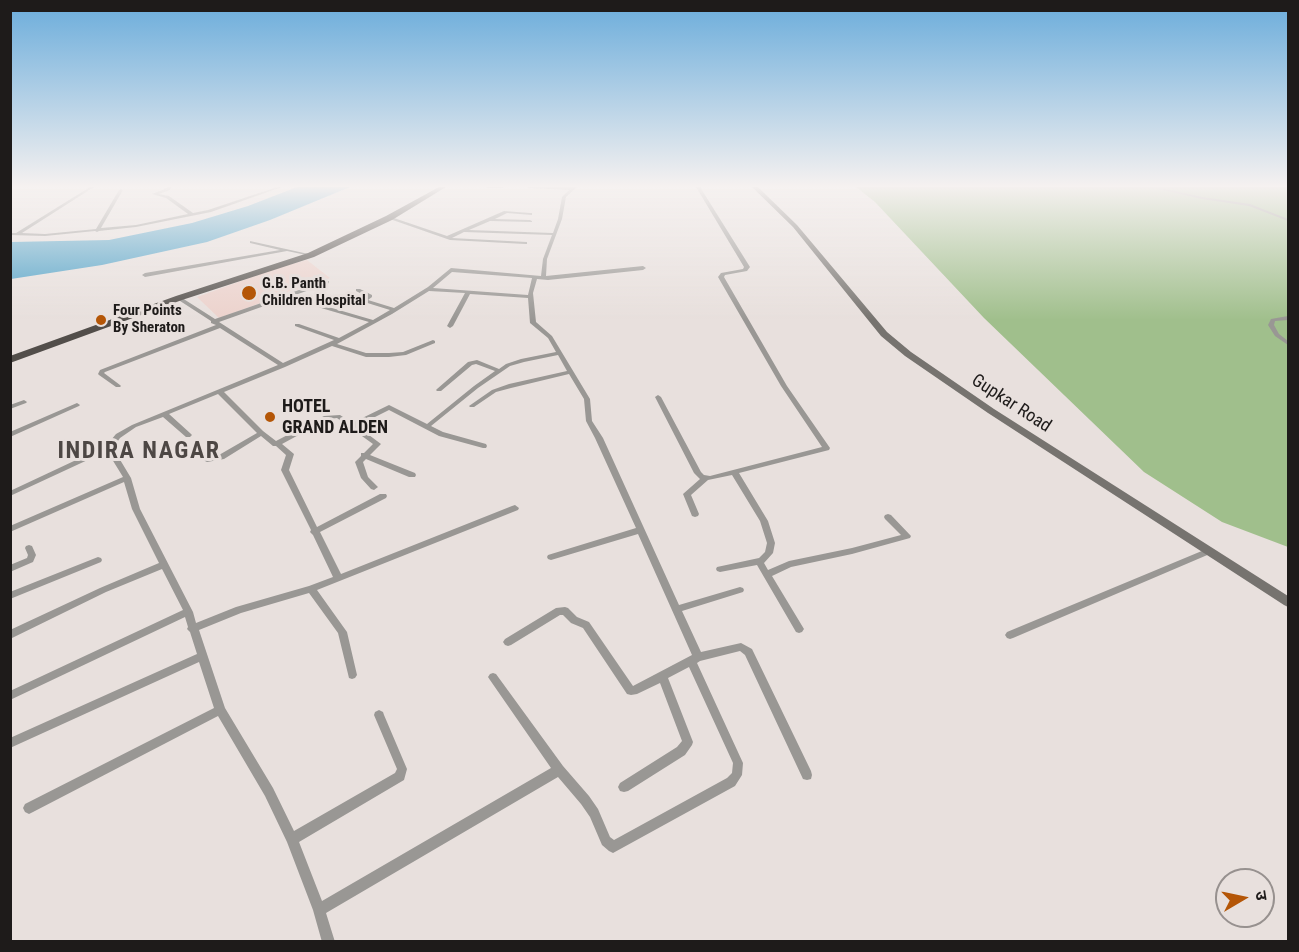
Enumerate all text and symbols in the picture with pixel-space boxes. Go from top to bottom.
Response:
place label: G.B. Panth Children Hospital [262,275,366,310]
marker: G.B. Panth Children Hospital [240,284,258,302]
place label: Four Points By Sheraton [113,302,185,337]
marker: Four Points By Sheraton [94,313,108,327]
street label: Gupkar Road [967,370,1055,438]
place label: HOTEL GRAND ALDEN [282,396,388,438]
marker: HOTEL GRAND ALDEN [263,410,277,424]
district label: INDIRA NAGAR [57,438,221,466]
north arrow [1215,868,1275,928]
text: उ [1251,889,1271,902]

